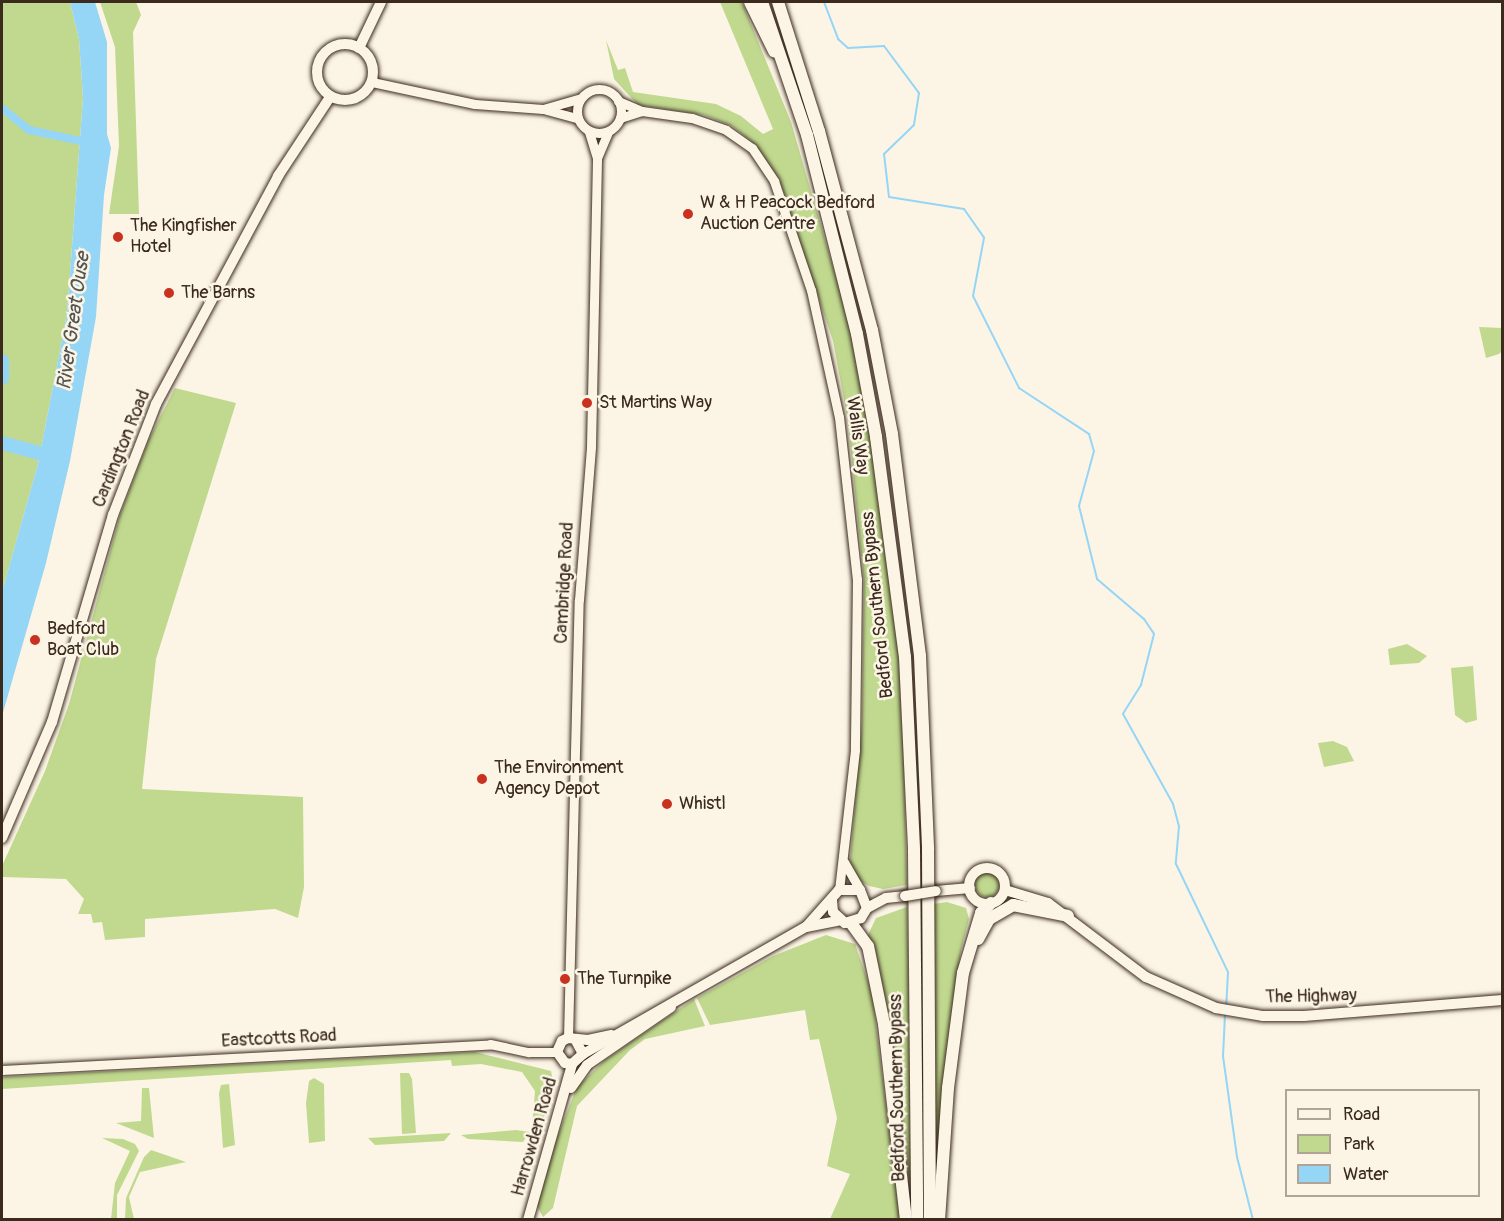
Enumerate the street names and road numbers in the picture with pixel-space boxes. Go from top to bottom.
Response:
street label: Cardington Road [89,387,155,511]
street label: Wallis Way [841,395,873,477]
street label: Bedford Southern Bypass [857,511,899,699]
street label: Cambridge Road [551,522,579,644]
street label: The Highway [1265,985,1357,1009]
street label: Bedford Southern Bypass [886,994,910,1182]
street label: Eastcotts Road [221,1025,337,1053]
street label: Harrowden Road [508,1075,562,1199]

